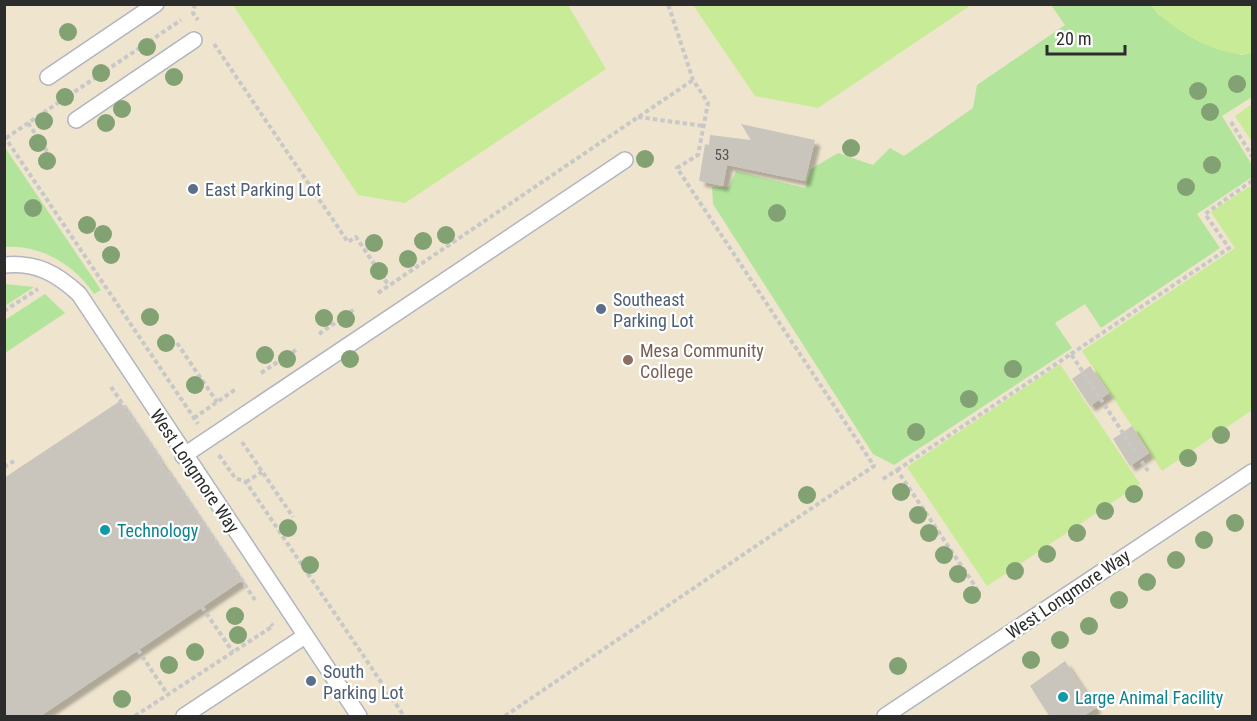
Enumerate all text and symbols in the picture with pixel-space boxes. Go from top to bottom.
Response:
scale bar [1047,18,1125,56]
text: 20 m [1056,28,1091,49]
house number: 53 [715,146,729,164]
place label: East Parking Lot [205,179,321,200]
marker: East Parking Lot [186,182,200,196]
place label: Southeast Parking Lot [613,289,694,331]
marker: Southeast Parking Lot [594,302,608,316]
place label: Mesa Community College [640,340,764,382]
marker: Mesa Community College [621,353,635,367]
street label: West Longmore Way [146,405,244,537]
place label: Technology [117,520,199,541]
marker: Technology [98,523,112,537]
street label: West Longmore Way [1002,545,1134,643]
place label: South Parking Lot [323,661,404,703]
marker: South Parking Lot [304,674,318,688]
place label: Large Animal Facility [1075,687,1224,708]
marker: Large Animal Facility [1056,690,1070,704]

